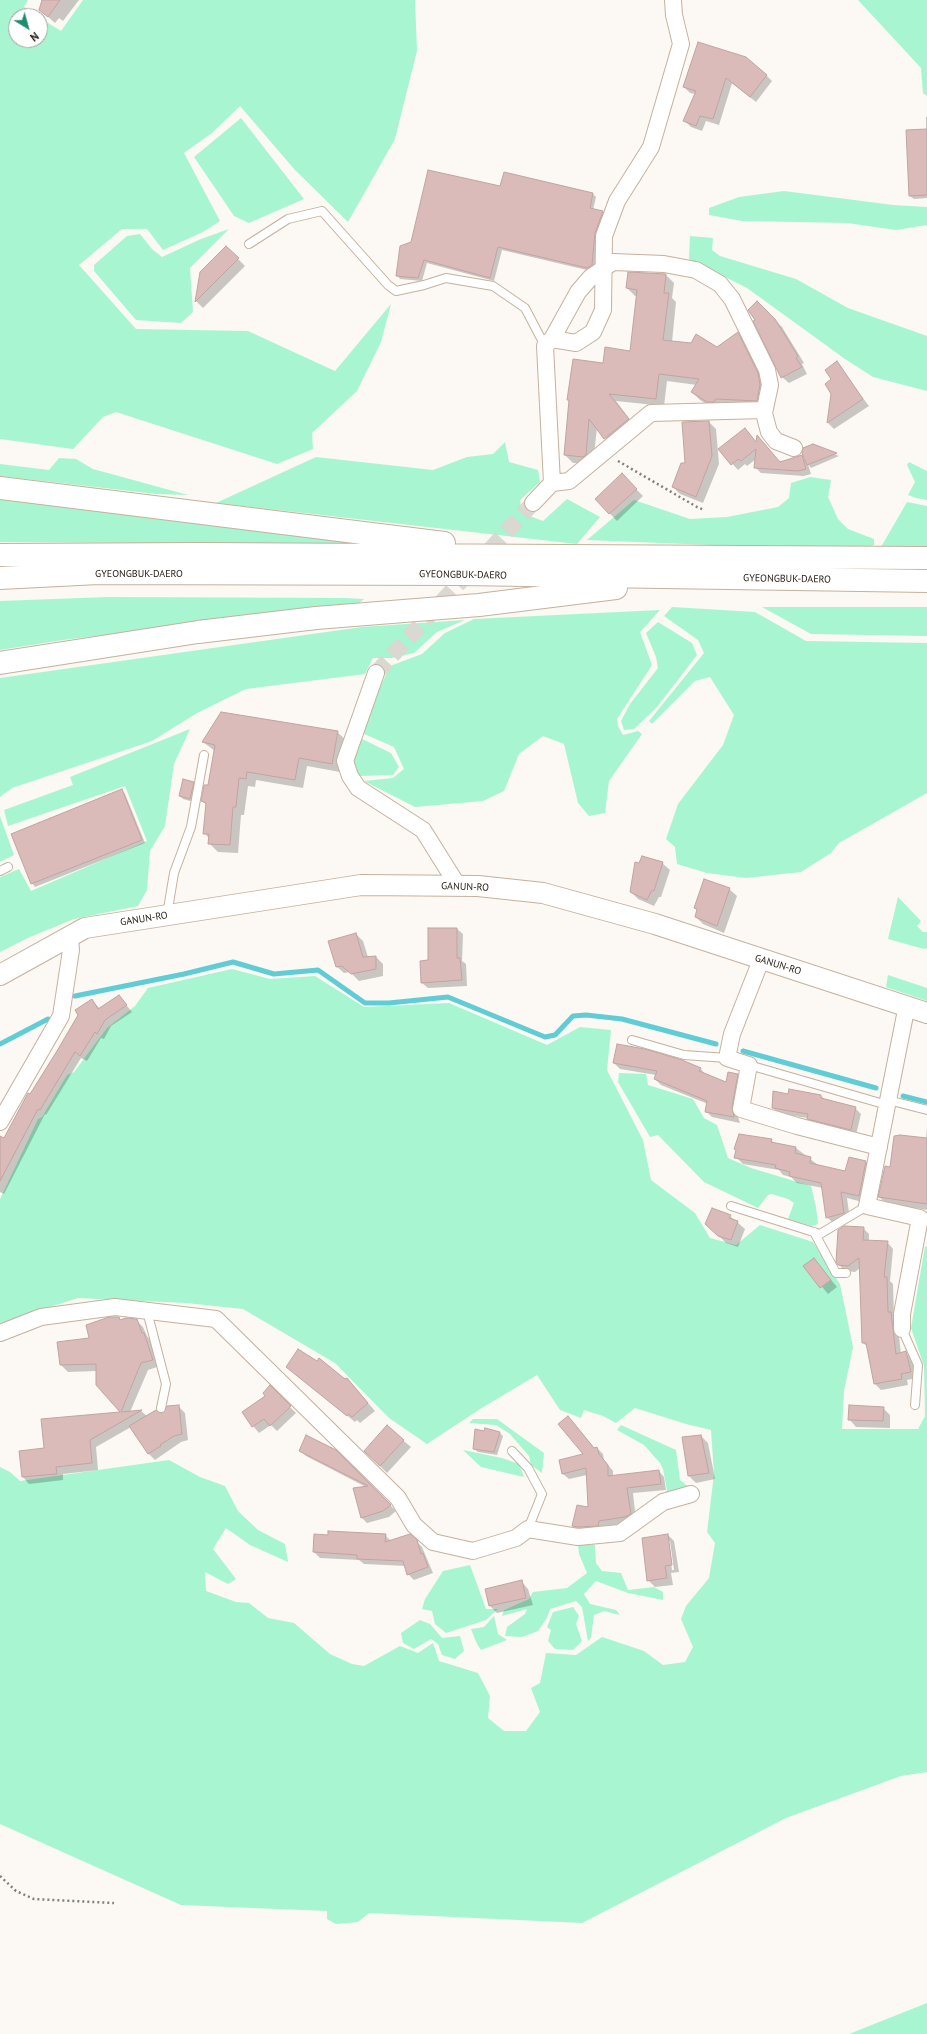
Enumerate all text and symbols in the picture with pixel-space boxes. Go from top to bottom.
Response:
north arrow [8,8,48,48]
text: N [28,29,42,45]
street label: GYEONGBUK-DAERO [95,568,183,580]
street label: GYEONGBUK-DAERO [419,568,507,582]
street label: GYEONGBUK-DAERO [743,572,831,586]
street label: GANUN-RO [441,880,489,894]
street label: GANUN-RO [119,909,169,929]
street label: GANUN-RO [753,952,803,978]

